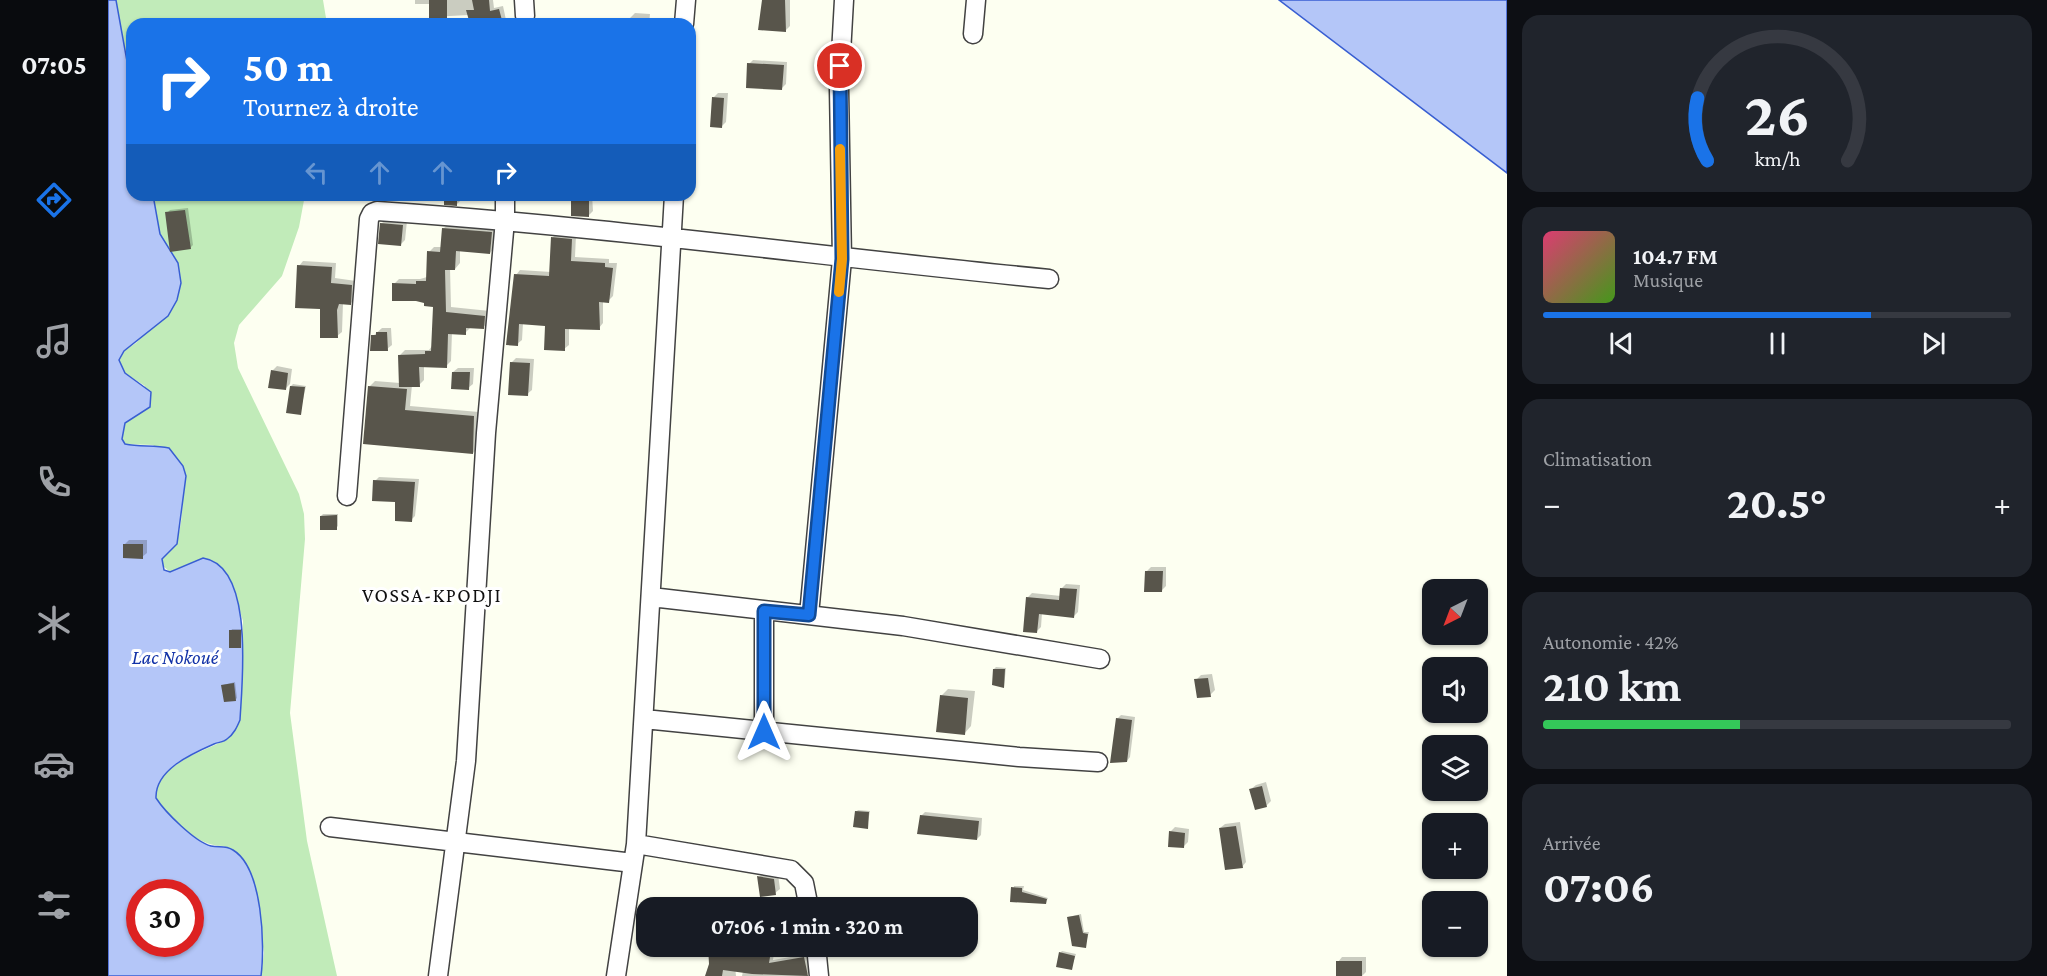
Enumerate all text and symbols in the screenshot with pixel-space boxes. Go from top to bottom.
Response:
pin [814,40,865,91]
icon: right [144,42,222,120]
text: 50 m [243,43,333,90]
icon: arrive [823,49,856,82]
text: 07:05 [21,50,87,80]
text: 26 [1744,79,1810,148]
text: Tournez à droite [243,92,419,122]
text: km/h [1754,147,1801,171]
icon: left [300,156,333,189]
icon: ahead [363,156,396,189]
icon: ahead [426,156,459,189]
icon: right [489,156,522,189]
icon: directions [33,179,75,221]
text: 104.7 FM [1633,244,1718,269]
text: Musique [1633,269,1703,291]
icon: music [33,320,75,362]
icon: previous [1605,327,1638,360]
icon: pause [1761,327,1794,360]
icon: next [1917,327,1950,360]
text: Climatisation [1543,448,1652,470]
icon: phone [33,461,75,503]
text: 20.5° [1727,478,1827,528]
text: − [1543,485,1560,522]
text: + [1994,485,2011,522]
north arrow [1422,579,1488,645]
map controls [1422,579,1488,957]
district label: VOSSA-KPODJI [362,584,502,607]
icon: climate [33,602,75,644]
text: Autonomie · 42% [1543,631,1679,653]
water label: Lac Nokoué [132,646,220,668]
button: sound [1422,657,1488,723]
text: 210 km [1543,661,1681,711]
position arrow [732,700,796,764]
button: layers [1422,735,1488,801]
icon: car [33,743,75,785]
button: + [1422,813,1488,879]
text: Arrivée [1543,832,1600,854]
text: 07:06 [1543,862,1655,912]
speed limit sign: 30 [126,879,204,957]
icon: filters [33,884,75,926]
button: − [1422,891,1488,957]
text: 07:06 · 1 min · 320 m [711,914,903,939]

